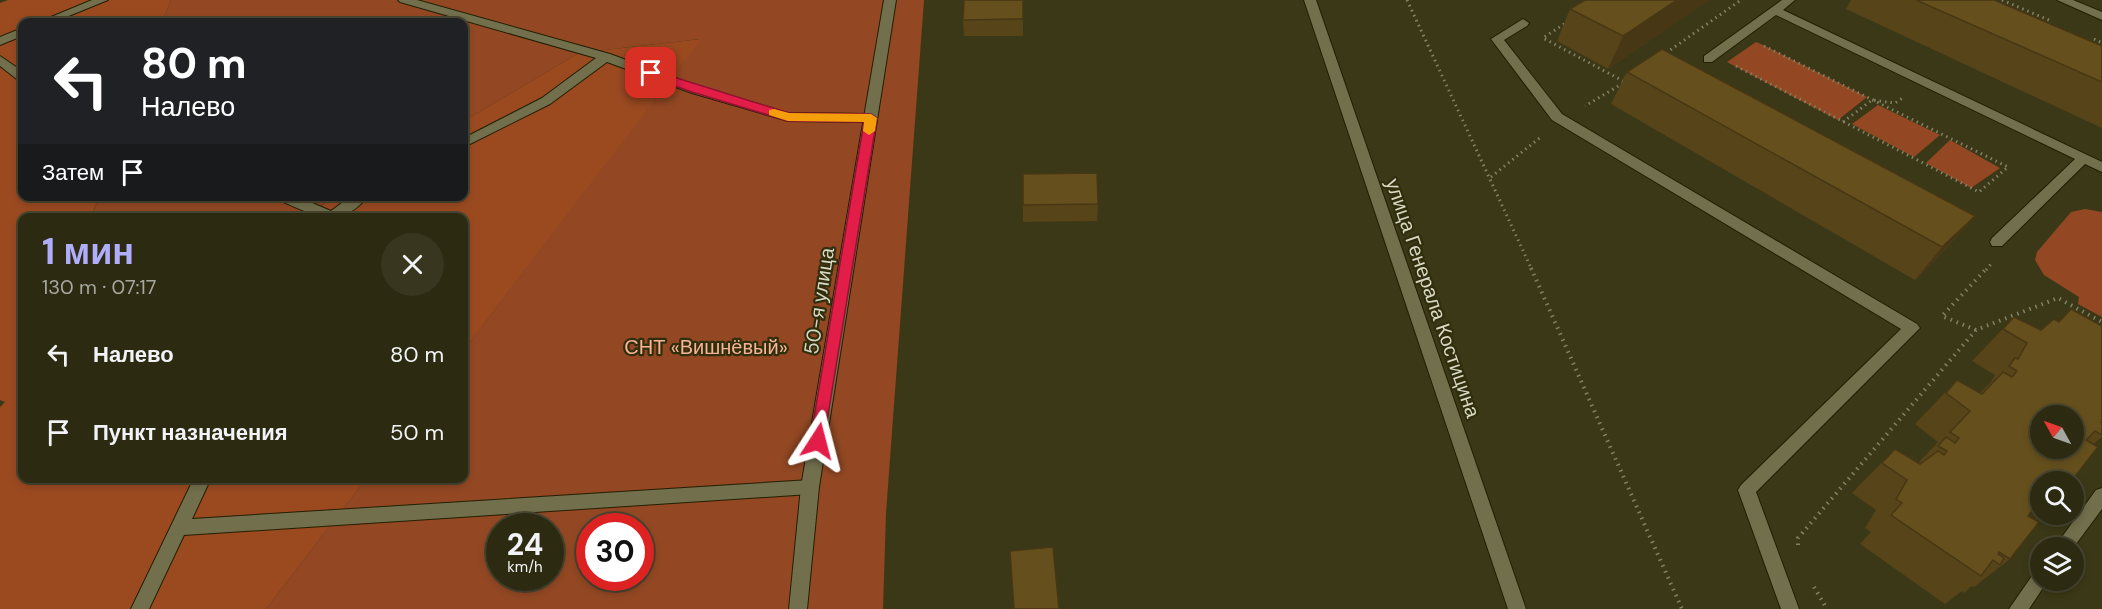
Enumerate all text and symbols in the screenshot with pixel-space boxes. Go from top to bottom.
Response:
text: 80 m [141,36,247,91]
icon: left [42,42,120,120]
pin [625,47,676,98]
icon: arrive [634,56,667,89]
text: Налево [141,89,235,124]
icon: arrive [116,156,149,189]
text: Затем [42,158,104,187]
street label: улица Генерала Костицина [1380,175,1486,422]
text: 1 мин [42,228,134,275]
button: close [381,233,444,296]
street label: 50-я улица [798,245,840,356]
text: 130 m · 07:17 [42,274,157,300]
park label: СНТ «Вишнёвый» [624,334,788,360]
icon: left [42,338,75,371]
text: Налево [93,340,174,369]
text: 80 m [390,340,444,369]
north arrow [2030,405,2084,459]
map controls [2030,405,2084,591]
position arrow [786,409,850,473]
icon: arrive [42,416,75,449]
text: Пункт назначения [93,418,288,447]
text: 50 m [390,418,444,447]
button: search [2030,471,2084,525]
speed limit sign: 30 [576,513,654,591]
text: 24 [507,525,543,564]
button: layers [2030,537,2084,591]
text: km/h [507,557,543,577]

